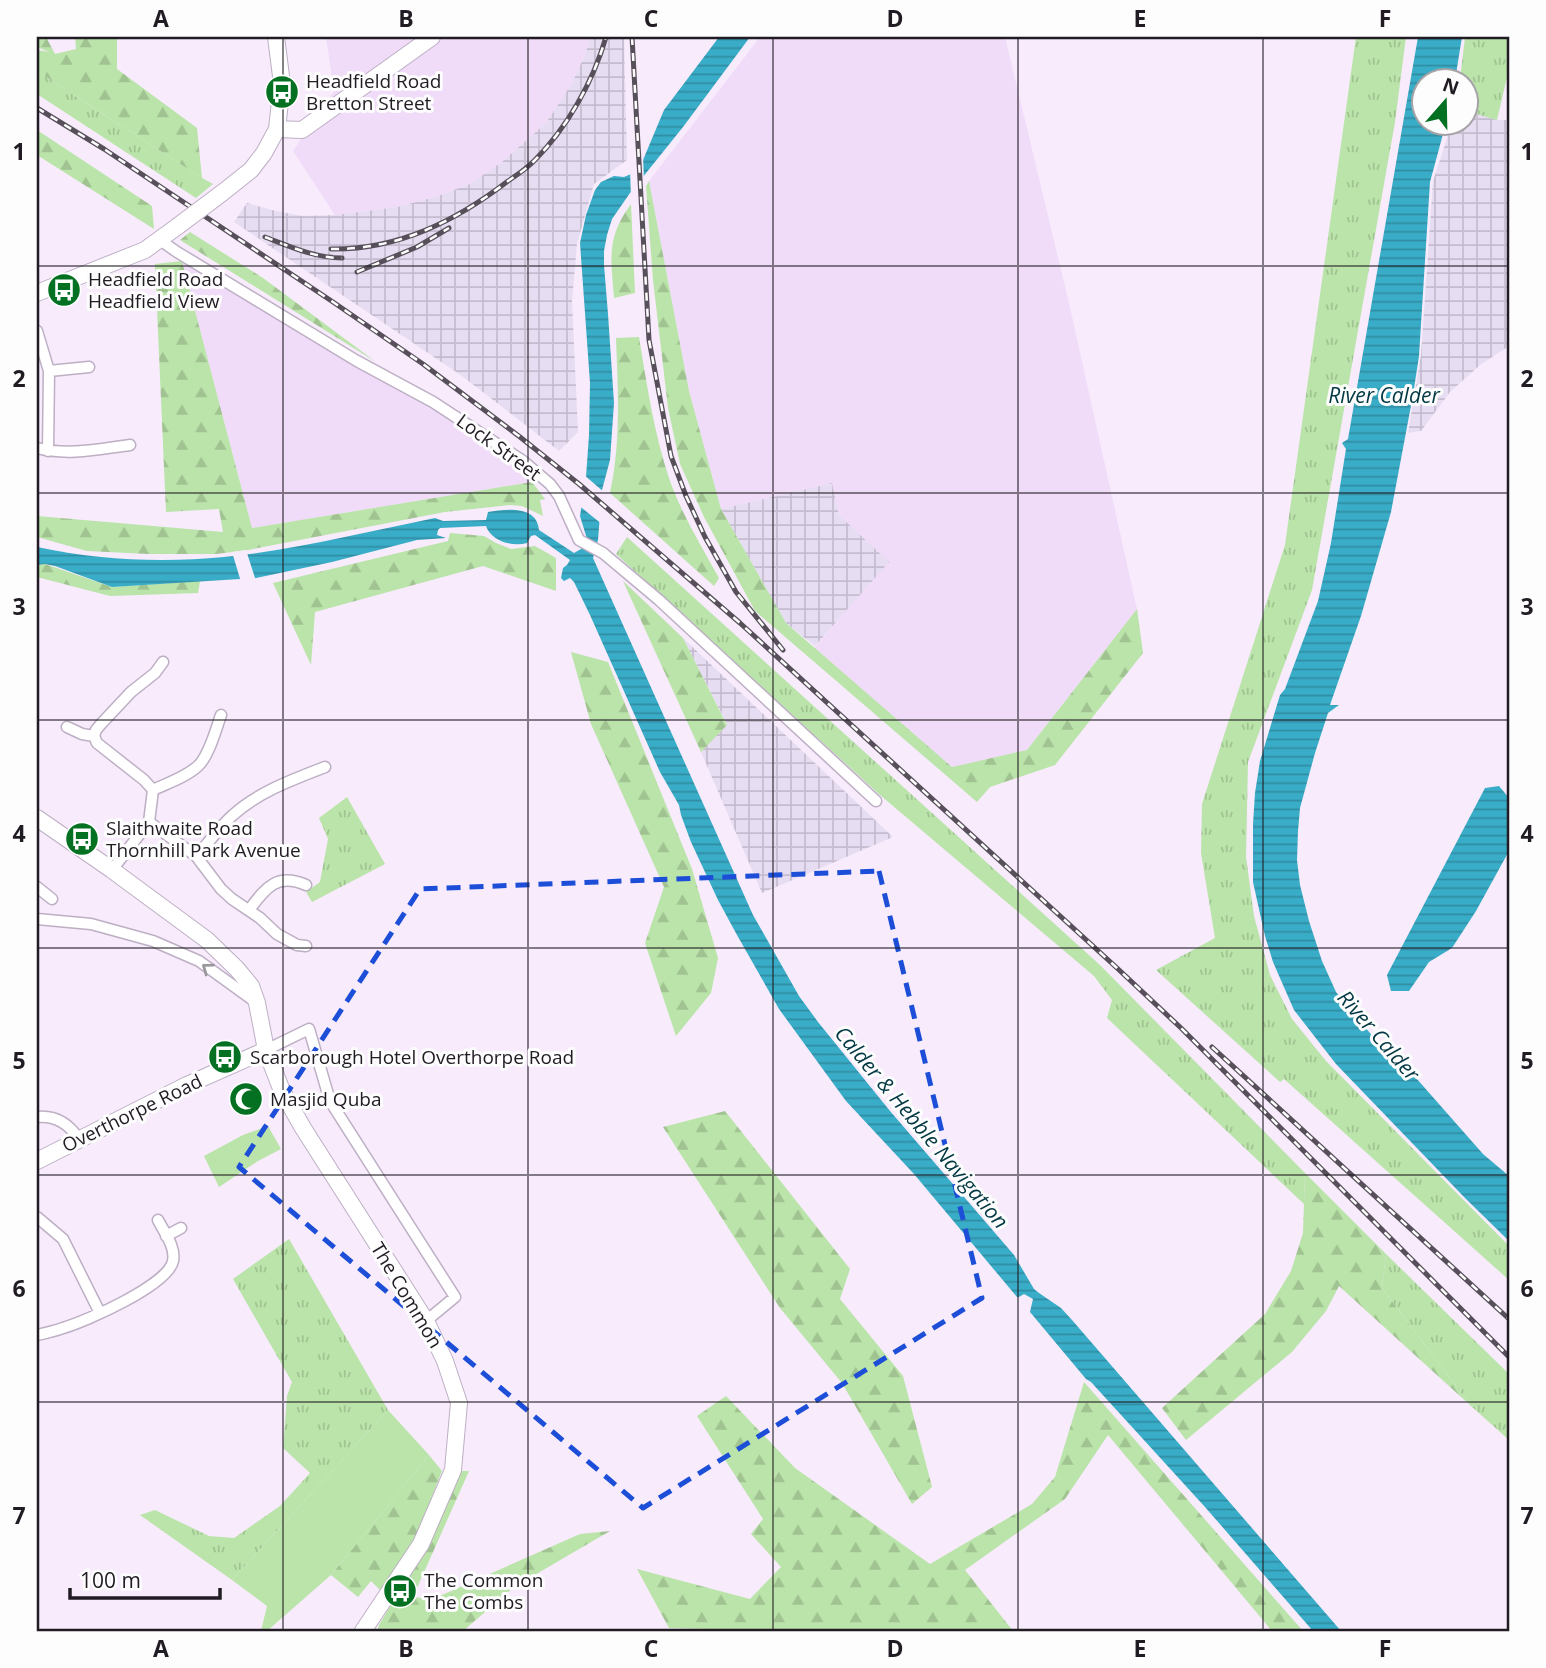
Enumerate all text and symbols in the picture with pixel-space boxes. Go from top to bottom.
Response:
text: A [153,2,169,34]
text: B [398,2,414,34]
text: C [644,2,658,34]
text: D [886,2,904,34]
text: E [1134,2,1146,34]
text: F [1379,2,1391,34]
north arrow [1410,66,1480,136]
place label: Headfield Road Bretton Street [306,68,441,116]
text: N [1439,71,1463,101]
bus stop icon: Headfield Road Bretton Street [263,73,301,111]
text: 1 [12,135,26,167]
text: 1 [1520,135,1534,167]
place label: Headfield Road Headfield View [88,266,223,314]
bus stop icon: Headfield Road Headfield View [45,271,83,309]
text: 2 [12,362,26,394]
text: 2 [1520,362,1534,394]
water label: River Calder [1328,381,1441,409]
street label: Lock Street [452,408,547,487]
text: 3 [12,590,26,622]
text: 3 [1520,590,1534,622]
place label: Slaithwaite Road Thornhill Park Avenue [106,815,301,863]
text: 4 [12,817,26,849]
text: 4 [1520,817,1534,849]
bus stop icon: Slaithwaite Road Thornhill Park Avenue [63,820,101,858]
one-way arrow [202,964,215,976]
water label: River Calder [1332,984,1427,1087]
water label: Calder & Hebble Navigation [829,1020,1015,1234]
bus stop icon: Scarborough Hotel Overthorpe Road [206,1038,244,1076]
text: 5 [12,1044,26,1076]
place label: Scarborough Hotel Overthorpe Road [250,1044,574,1070]
text: 5 [1520,1044,1534,1076]
street label: Overthorpe Road [58,1068,206,1158]
mosque icon: Masjid Quba [227,1080,265,1118]
place label: Masjid Quba [270,1086,381,1112]
street label: The Common [365,1237,449,1353]
text: 6 [12,1272,26,1304]
text: 6 [1520,1272,1534,1304]
text: 7 [12,1499,26,1531]
text: 7 [1520,1499,1534,1531]
scale bar [70,1556,220,1600]
text: 100 m [80,1566,141,1594]
place label: The Common The Combs [424,1567,543,1615]
bus stop icon: The Common The Combs [381,1572,419,1610]
text: A [153,1632,169,1664]
text: B [398,1632,414,1664]
text: C [644,1632,658,1664]
text: D [886,1632,904,1664]
text: E [1134,1632,1146,1664]
text: F [1379,1632,1391,1664]

